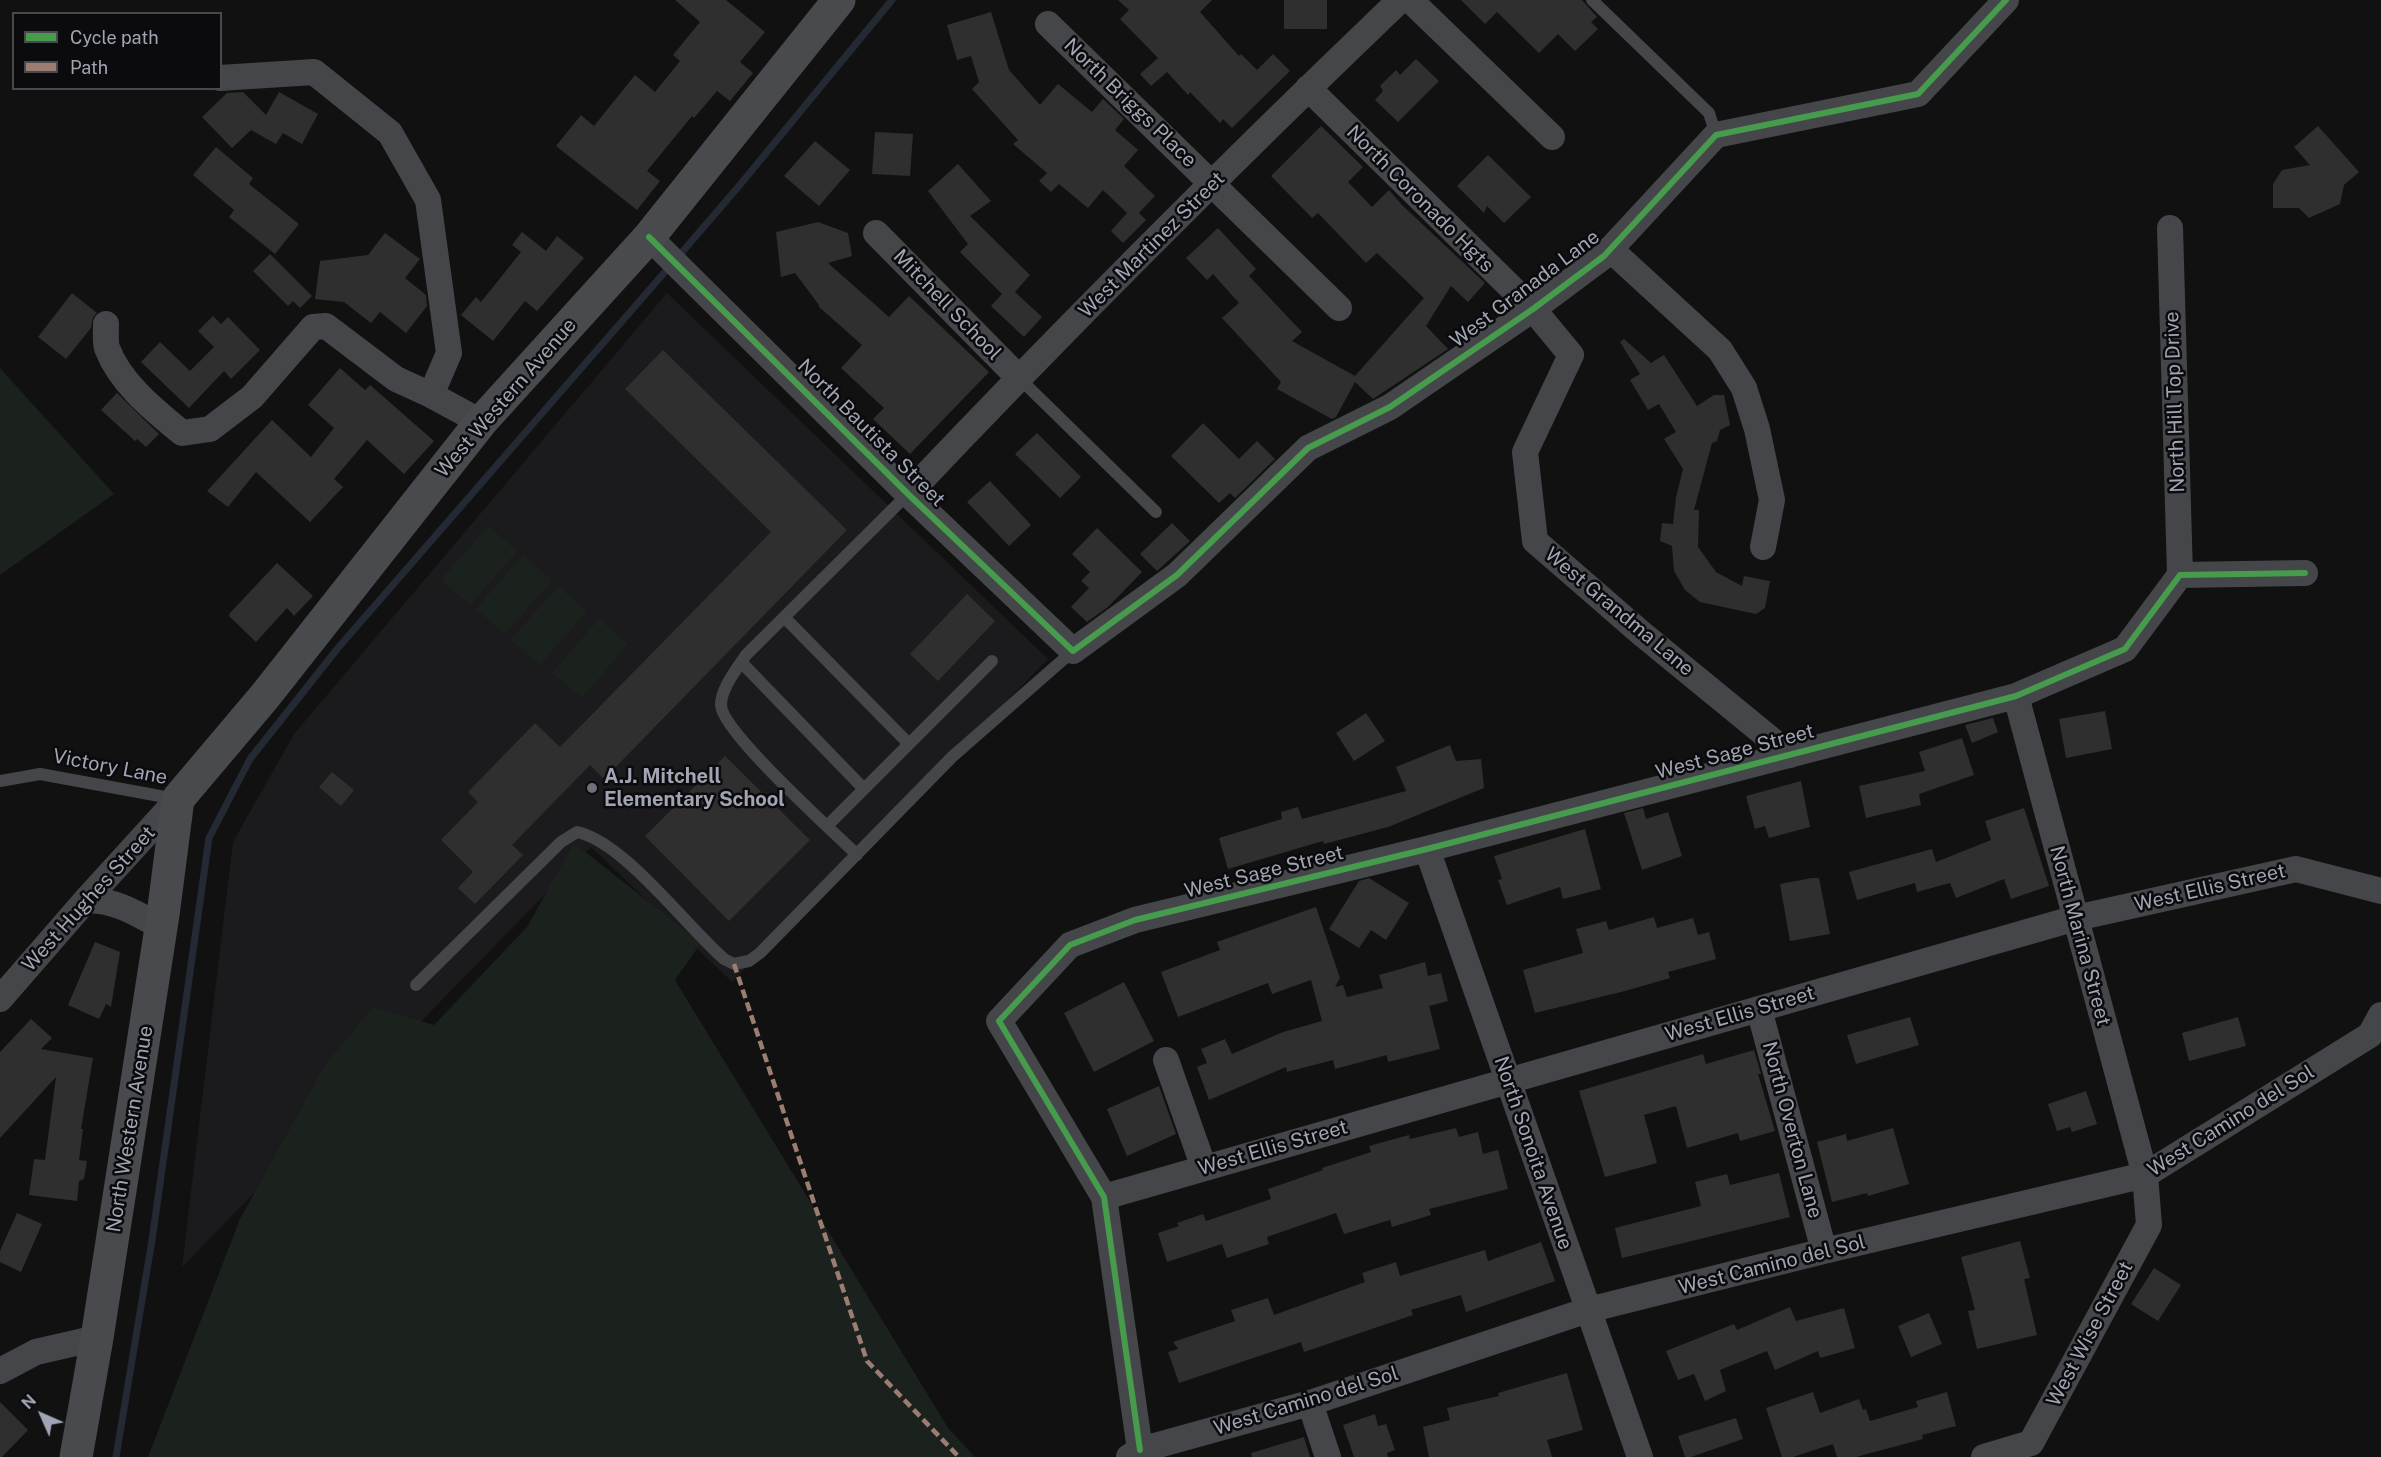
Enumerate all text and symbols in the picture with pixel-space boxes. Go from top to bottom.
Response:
legend [12,12,222,90]
text: Cycle path [70,27,159,48]
street label: North Briggs Place [1059,34,1201,172]
text: Path [70,57,108,78]
street label: North Coronado Hgts [1341,120,1499,278]
street label: West Martinez Street [1074,167,1230,323]
street label: West Granada Lane [1446,225,1604,353]
street label: Mitchell School [888,245,1006,365]
street label: North Hill Top Drive [2160,311,2190,493]
street label: West Western Avenue [430,314,582,482]
street label: North Bautista Street [792,354,950,512]
street label: West Grandma Lane [1540,543,1698,681]
street label: West Sage Street [1653,719,1817,785]
street label: Victory Lane [51,744,169,790]
place label: A.J. Mitchell Elementary School [604,765,785,812]
marker: A.J. Mitchell Elementary School [585,781,599,795]
street label: West Hughes Street [17,821,161,977]
street label: West Sage Street [1182,841,1346,903]
street label: North Marina Street [2044,843,2116,1029]
street label: West Ellis Street [2132,859,2288,917]
street label: West Ellis Street [1663,981,1817,1047]
street label: North Western Avenue [102,1024,158,1234]
street label: North Overton Lane [1757,1039,1827,1221]
street label: North Sonoita Avenue [1489,1053,1577,1253]
street label: West Camino del Sol [2143,1060,2319,1182]
street label: West Ellis Street [1196,1115,1350,1181]
street label: West Camino del Sol [1676,1230,1868,1300]
street label: West Wise Street [2042,1257,2138,1411]
street label: West Camino del Sol [1211,1362,1401,1440]
north arrow [12,1385,72,1445]
text: N [18,1391,40,1413]

